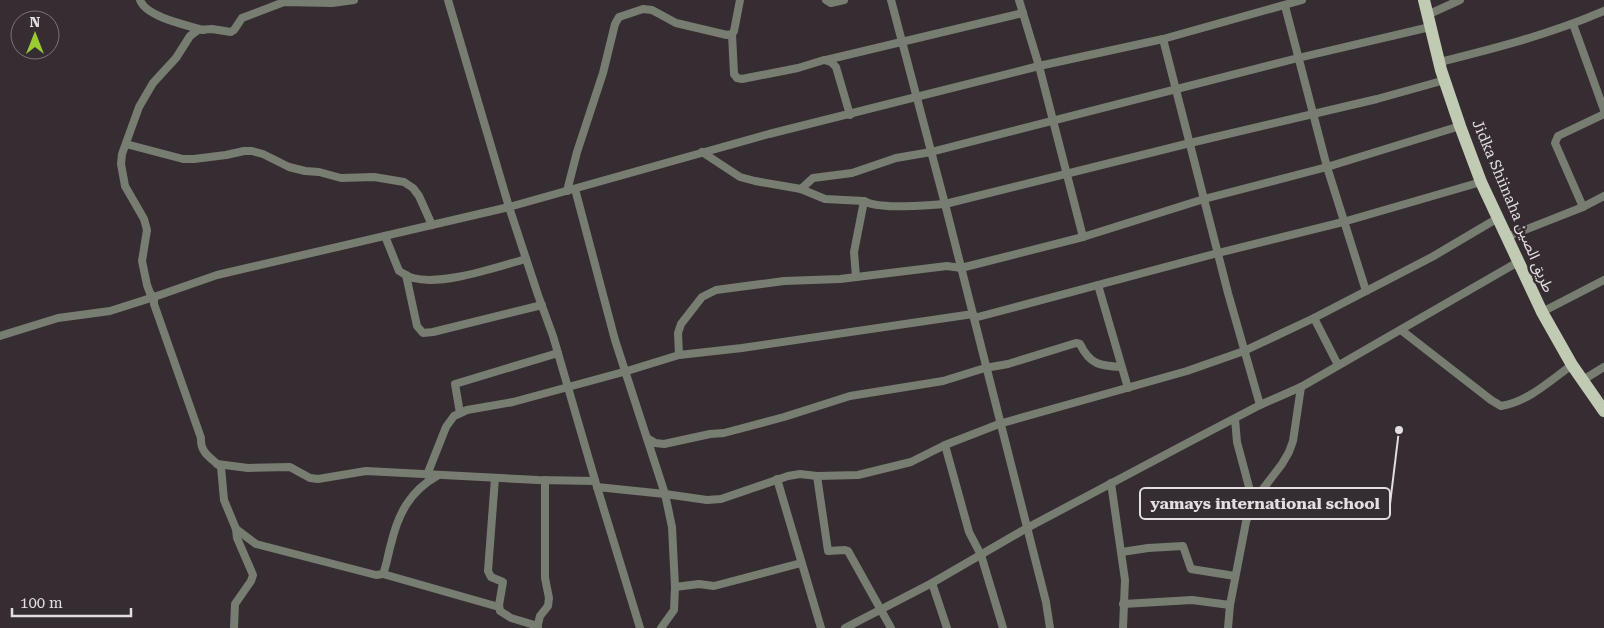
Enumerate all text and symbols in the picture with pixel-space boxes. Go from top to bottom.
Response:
north arrow [10,10,60,60]
text: N [30,14,41,30]
street label: Jidka Shiinaha طريق الصين [1467,117,1558,296]
callout: yamays international school [1140,488,1390,519]
text: yamays international school [1150,494,1381,513]
scale bar [12,586,131,618]
text: 100 m [20,594,63,612]

